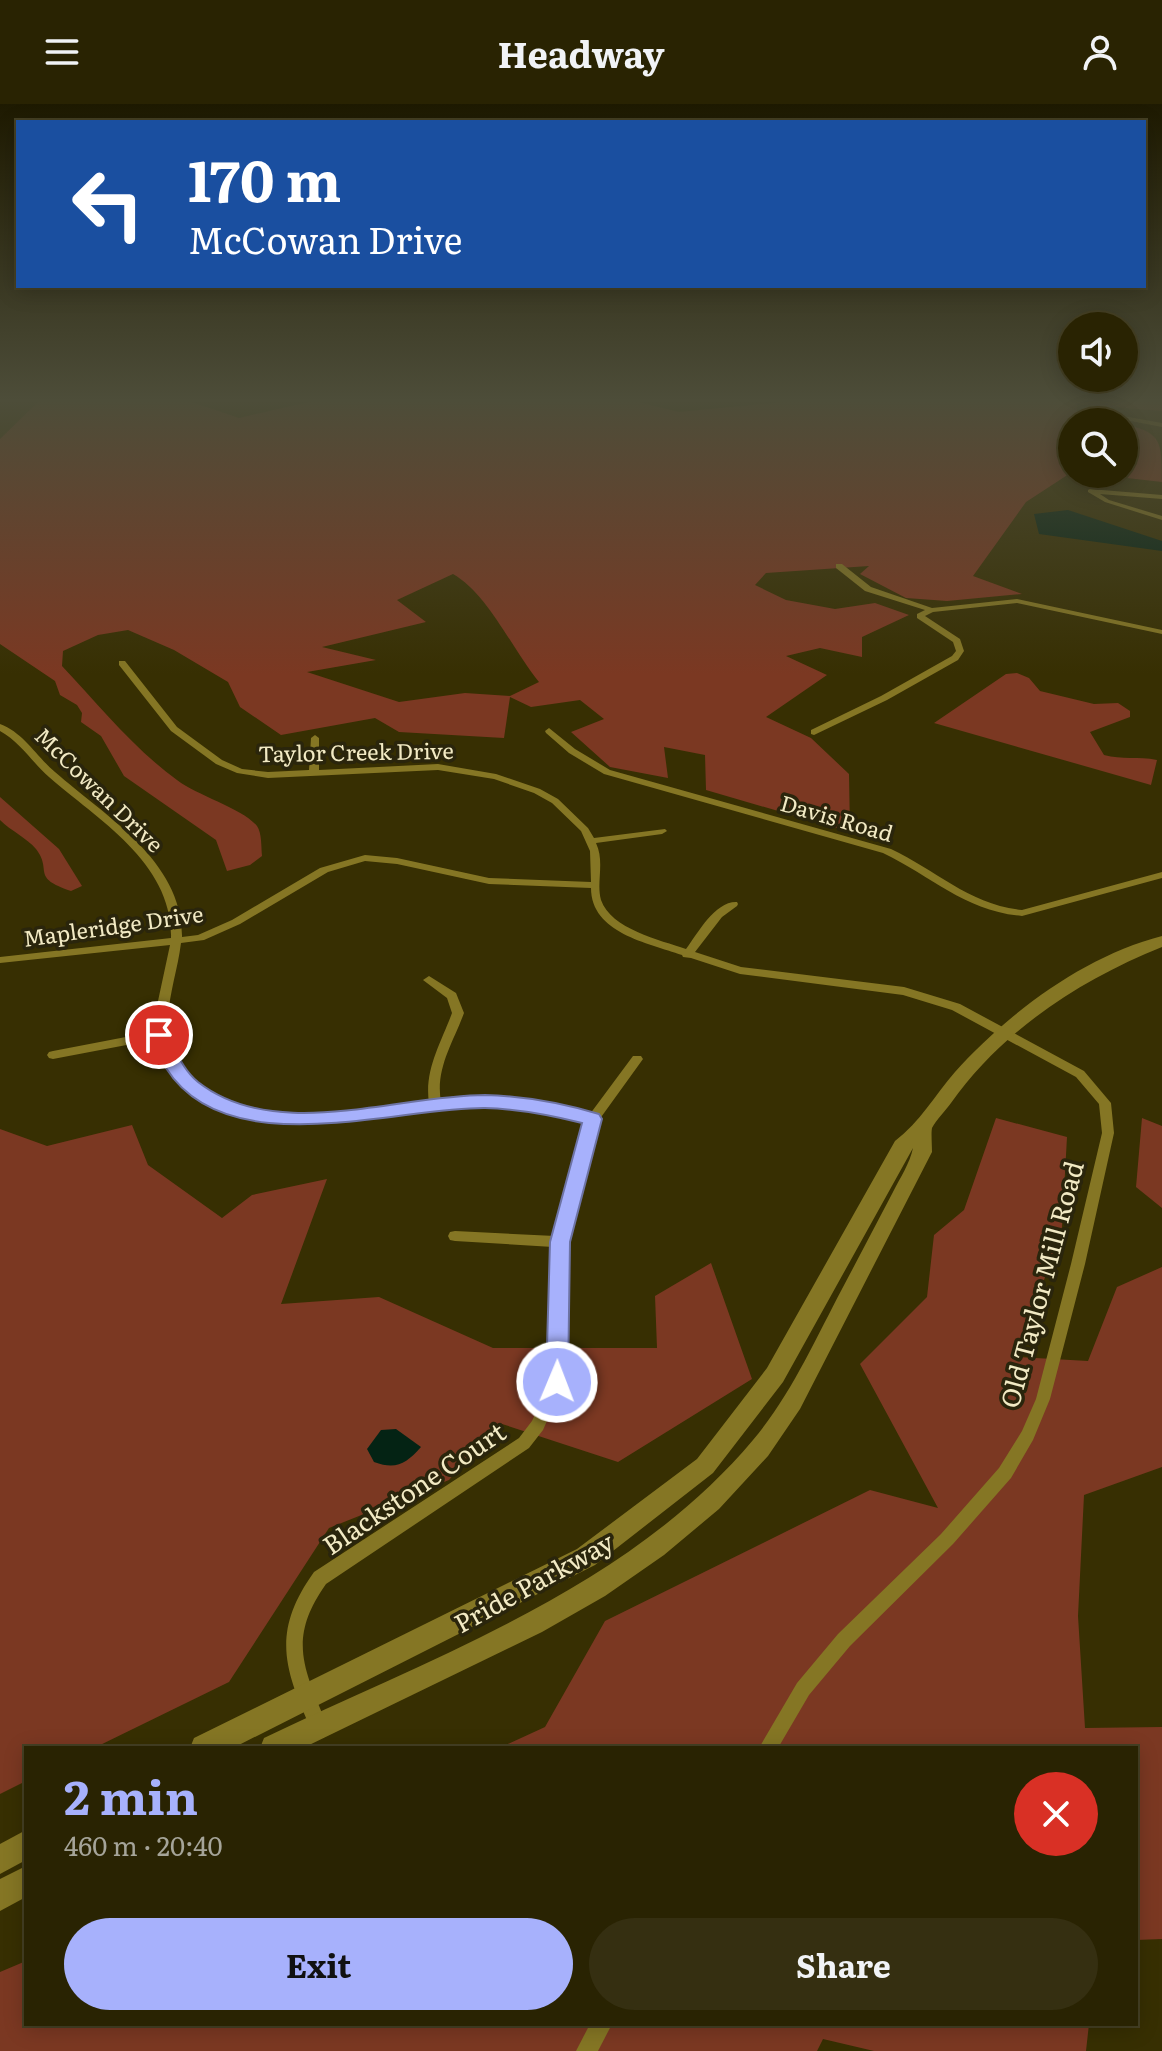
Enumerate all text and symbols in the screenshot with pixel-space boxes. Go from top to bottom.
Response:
text: Headway [497,26,665,79]
icon: menu [40,30,84,74]
icon: person [1078,30,1122,74]
text: 170 m [188,136,341,219]
icon: left [56,152,160,256]
text: McCowan Drive [188,212,463,265]
map controls [1058,312,1138,488]
button: sound [1058,312,1138,392]
button: search [1058,408,1138,488]
street label: McCowan Drive [28,719,172,859]
street label: Taylor Creek Drive [258,733,454,769]
street label: Davis Road [777,785,897,849]
street label: Mapleridge Drive [21,896,205,954]
pin [125,1001,193,1069]
icon: arrive [137,1013,181,1057]
street label: Old Taylor Mill Road [988,1156,1092,1412]
position arrow [515,1340,599,1424]
street label: Blackstone Court [314,1411,513,1563]
street label: Pride Parkway [446,1521,620,1641]
text: 2 min [64,1759,198,1830]
button: close [1014,1772,1098,1856]
text: 460 m · 20:40 [64,1825,223,1864]
button: Exit [64,1918,573,2010]
button: Share [589,1918,1098,2010]

